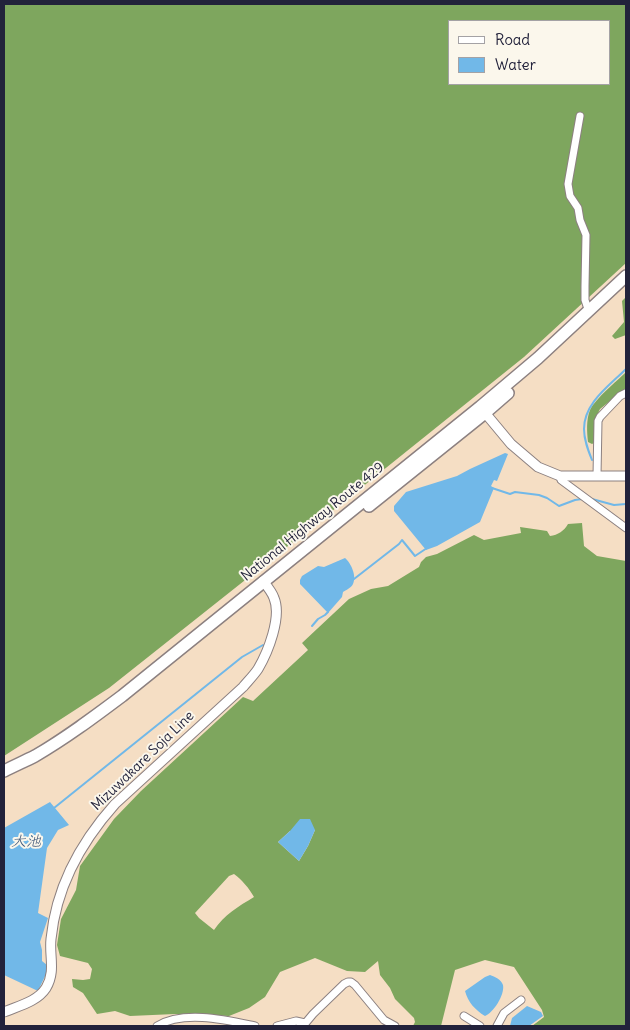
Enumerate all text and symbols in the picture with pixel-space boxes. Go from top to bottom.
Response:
legend [448,20,610,85]
text: Road [495,30,530,49]
text: Water [495,55,536,74]
street label: National Highway Route 429 [238,459,388,585]
street label: Mizuwakare Soja Line [88,708,198,814]
water label: 大池 [11,833,41,851]

